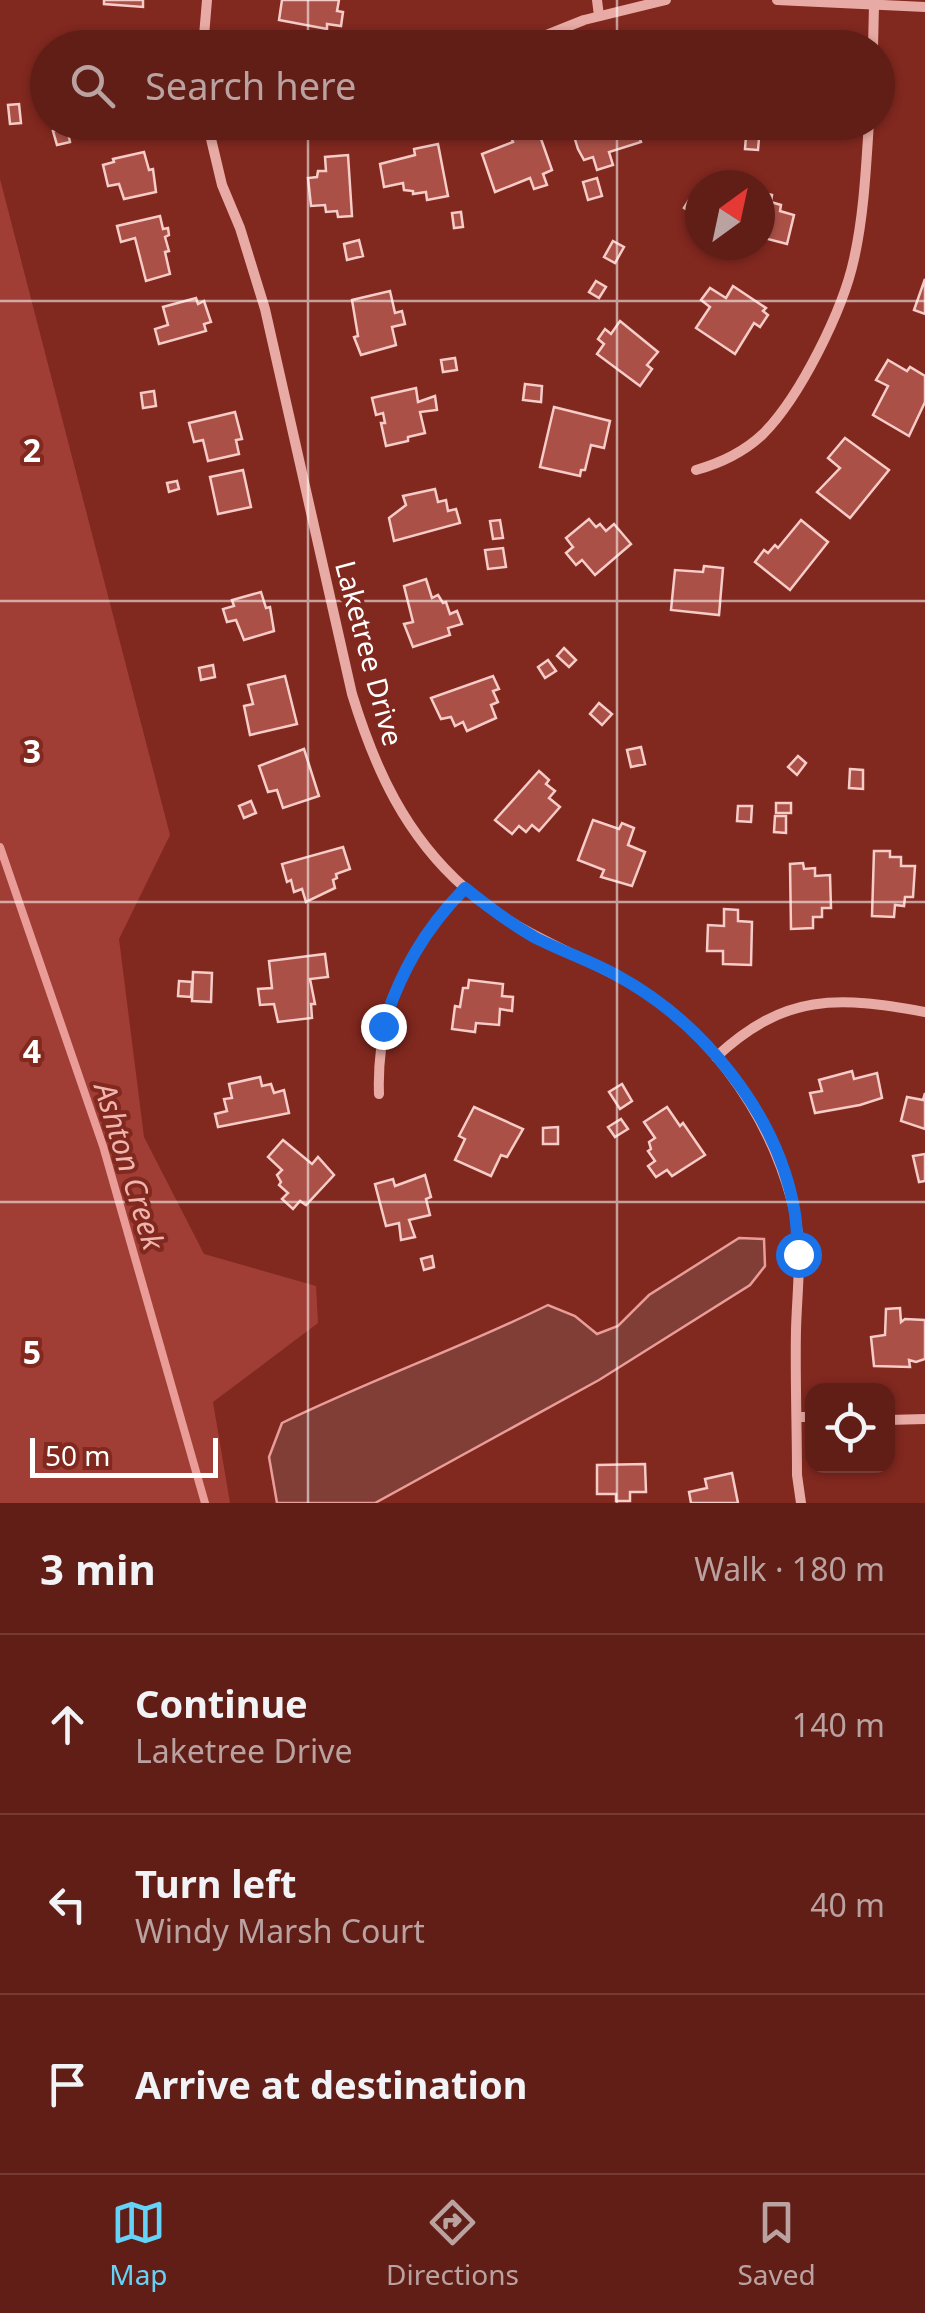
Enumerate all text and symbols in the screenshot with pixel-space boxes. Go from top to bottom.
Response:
search box [30,30,895,140]
icon: search [65,58,120,113]
text: Search here [145,59,356,111]
north arrow [685,170,775,260]
text: 2 [23,428,41,471]
street label: Laketree Drive [327,556,413,750]
text: 3 [23,729,41,772]
route end [361,1004,407,1050]
text: 4 [23,1029,41,1072]
water label: Ashton Creek [85,1075,175,1256]
route start [776,1232,822,1278]
text: 5 [23,1330,41,1373]
map controls [805,1383,895,1473]
button: locate [805,1383,895,1473]
scale bar [30,1433,218,1478]
text: 50 m [45,1436,111,1474]
text: 3 min [40,1540,156,1597]
text: Walk · 180 m [694,1547,885,1590]
text: Continue [135,1677,308,1729]
icon: ahead [40,1697,95,1752]
text: 140 m [792,1703,885,1746]
text: Laketree Drive [135,1729,353,1772]
text: Turn left [135,1857,297,1909]
icon: left [40,1877,95,1932]
text: 40 m [810,1883,885,1926]
text: Windy Marsh Court [135,1909,425,1952]
icon: arrive [40,2057,95,2112]
text: Arrive at destination [135,2058,527,2110]
tab: Map [109,2195,168,2293]
tab: Directions [386,2195,519,2293]
tab: Saved [737,2195,816,2293]

